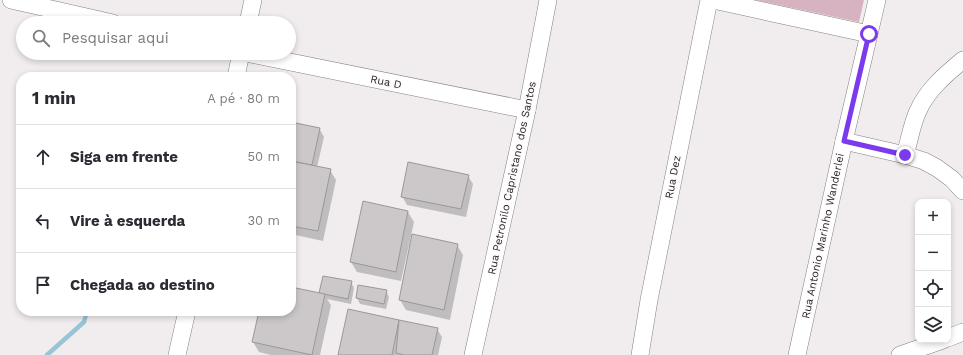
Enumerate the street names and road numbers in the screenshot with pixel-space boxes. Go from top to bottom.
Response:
street label: Rua D [369,72,403,92]
street label: Rua Petronilo Capristano dos Santos [485,80,539,276]
street label: Rua Antonio Marinho Wanderlei [799,152,847,320]
street label: Rua Dez [662,154,684,200]

